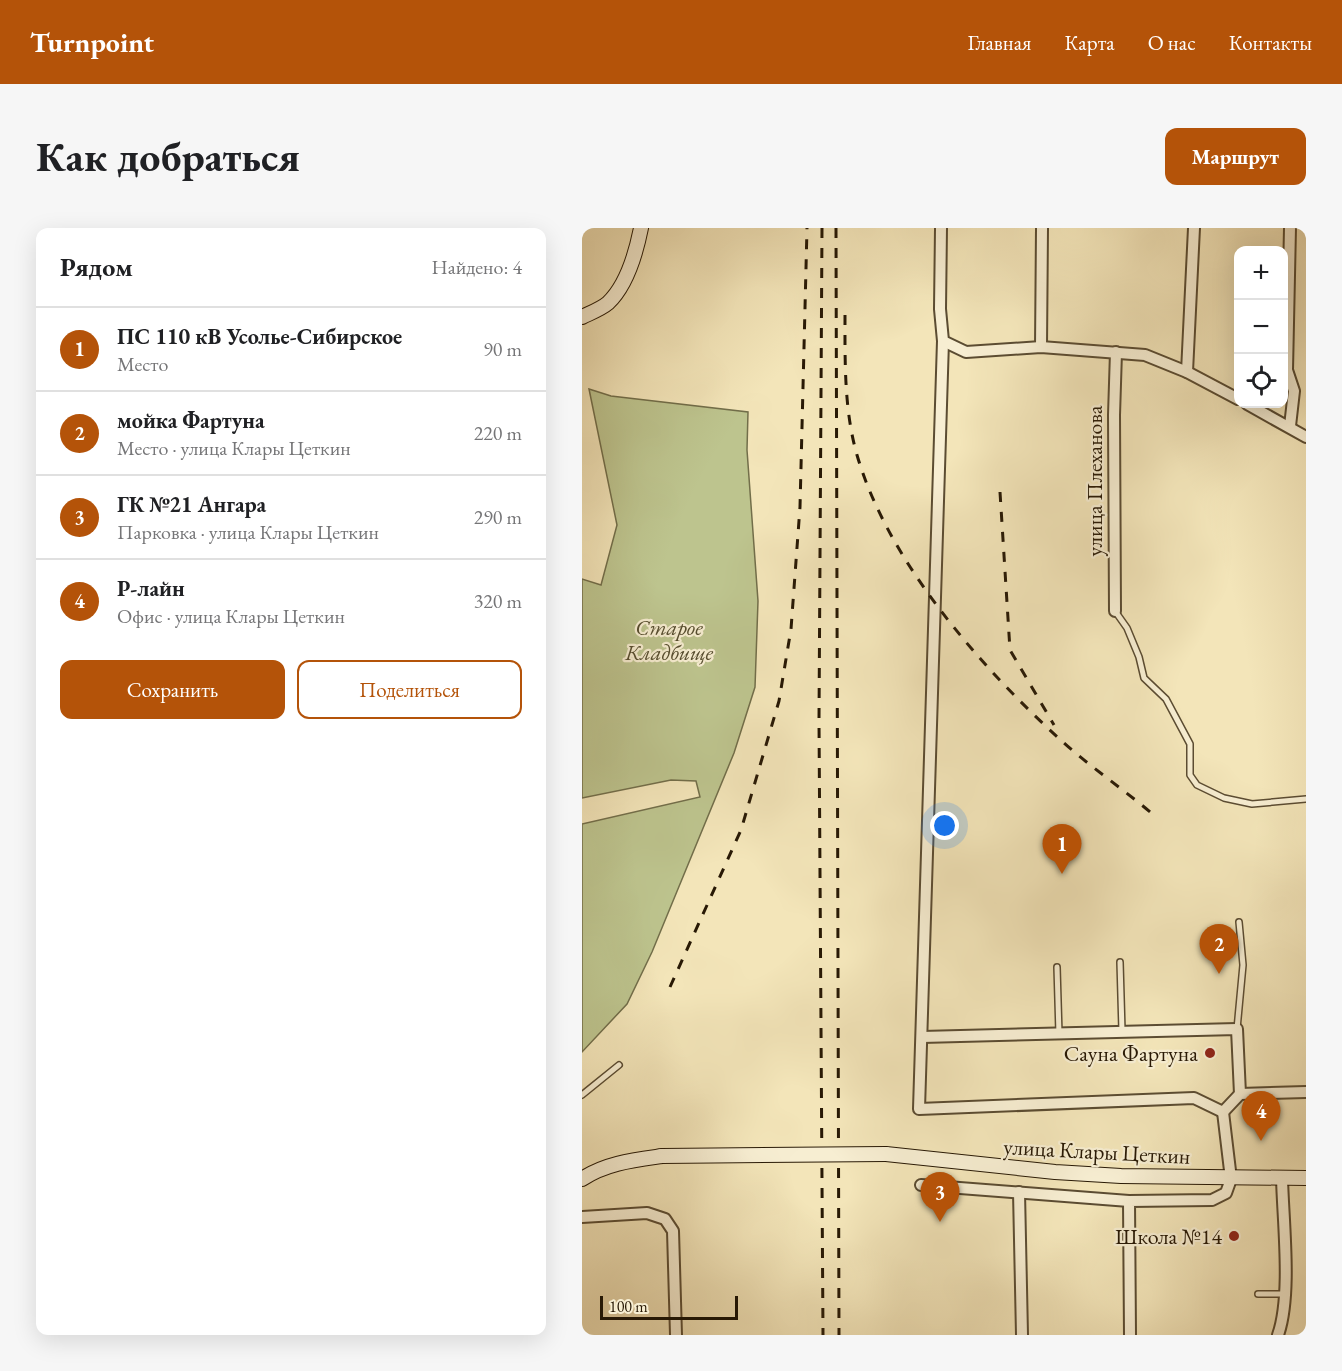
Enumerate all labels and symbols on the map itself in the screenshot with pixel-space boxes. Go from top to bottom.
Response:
street label: улица Плеханова [1080,405,1109,557]
park label: Старое Кладбище [624,613,713,667]
your location [930,811,959,840]
pin: 1 [1042,824,1082,874]
pin: 2 [1200,924,1238,974]
place label: Сауна Фартуна [1064,1039,1198,1068]
marker: Сауна Фартуна [1203,1046,1217,1060]
pin: 4 [1242,1092,1280,1141]
street label: улица Клары Цеткин [1003,1132,1191,1171]
pin: 3 [920,1172,960,1222]
place label: Школа №14 [1115,1222,1222,1251]
marker: Школа №14 [1227,1229,1241,1243]
scale bar [600,1293,738,1320]

